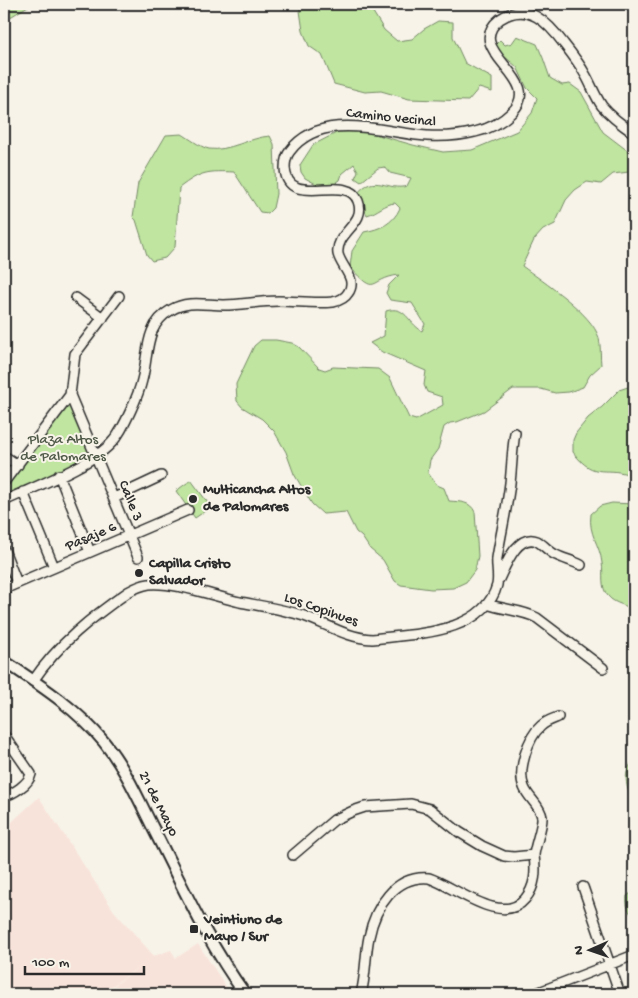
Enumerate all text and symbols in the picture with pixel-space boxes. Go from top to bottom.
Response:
street label: Camino vecinal [345,104,437,132]
park label: Plaza Altos de Palomares [20,431,106,466]
street label: Calle 3 [114,478,146,524]
place label: Multicancha Altos de Palomares [203,481,312,516]
marker: Multicancha Altos de Palomares [187,493,199,505]
street label: Pasaje 6 [62,518,120,556]
place label: Capilla Cristo Salvador [148,555,231,590]
marker: Capilla Cristo Salvador [133,567,145,579]
street label: Los Copihues [282,589,361,631]
street label: 21 de Mayo [134,768,182,840]
place label: Veintiuno de Mayo / Sur [203,911,283,946]
marker: Veintiuno de Mayo / Sur [188,923,200,935]
north arrow [566,926,616,976]
scale bar [25,943,144,975]
text: N [571,946,588,955]
text: 100 m [31,954,70,972]

